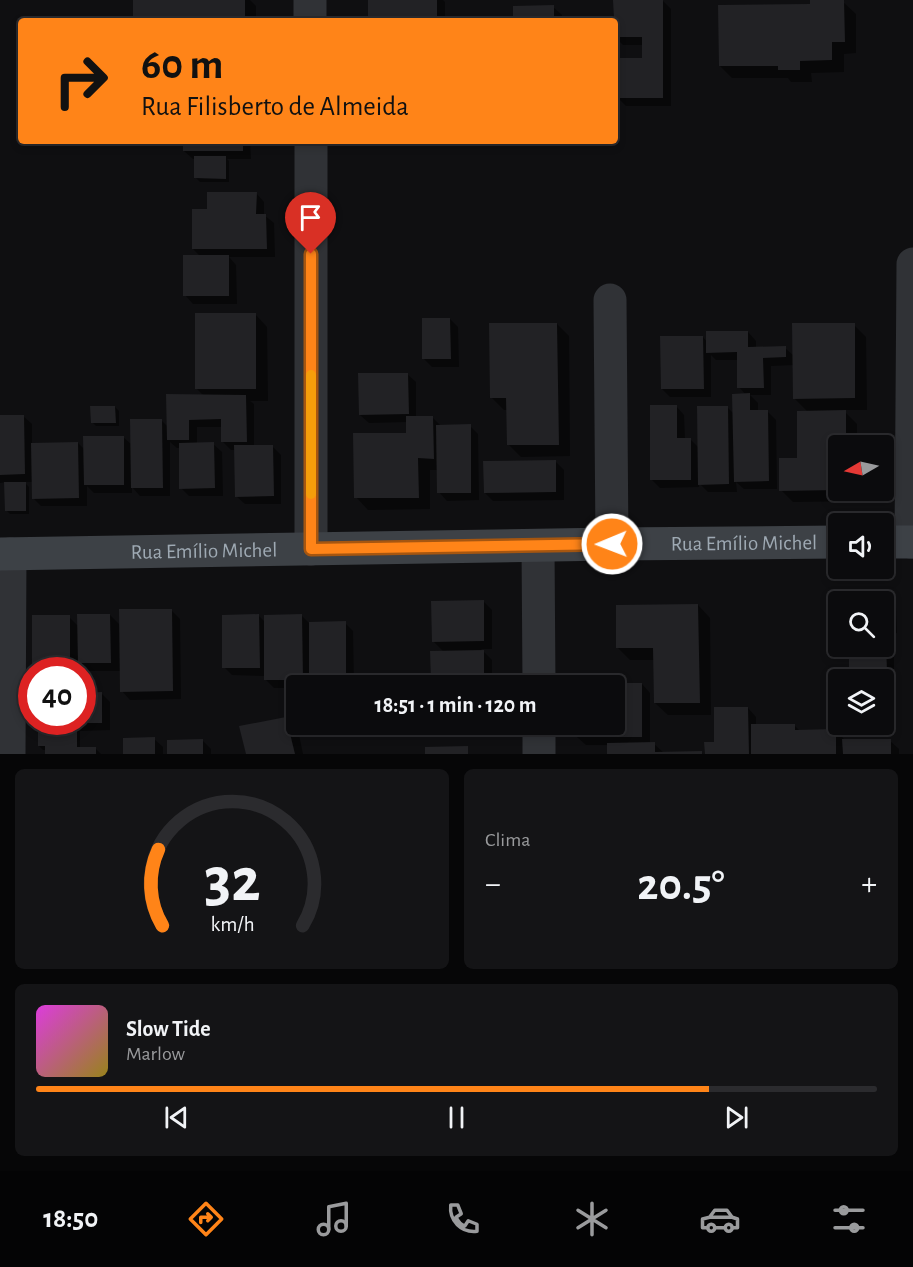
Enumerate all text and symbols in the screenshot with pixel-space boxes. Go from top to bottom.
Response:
icon: right [42,42,120,120]
text: 60 m [141,44,223,86]
text: Rua Filisberto de Almeida [141,93,409,120]
pin [285,192,336,254]
icon: arrive [294,201,327,234]
north arrow [828,435,894,501]
map controls [828,435,894,735]
position arrow [580,512,644,576]
button: sound [828,513,894,579]
street label: Rua Emílio Michel [671,532,817,554]
street label: Rua Emílio Michel [131,539,277,563]
button: search [828,591,894,657]
speed limit sign: 40 [18,657,96,735]
button: layers [828,669,894,735]
text: 18:51 · 1 min · 120 m [375,694,536,716]
text: Clima [485,830,530,850]
text: 32 [204,850,260,912]
text: 20.5° [637,863,725,908]
text: − [485,868,501,901]
text: + [861,868,877,901]
text: km/h [210,914,254,935]
text: Slow Tide [126,1018,211,1040]
text: Marlow [126,1044,185,1064]
icon: previous [160,1101,193,1134]
icon: pause [440,1101,473,1134]
icon: next [720,1101,753,1134]
icon: directions [185,1198,227,1240]
icon: music [313,1198,355,1240]
icon: phone [442,1198,484,1240]
icon: climate [571,1198,613,1240]
icon: car [699,1198,741,1240]
icon: filters [828,1198,870,1240]
text: 18:50 [43,1205,98,1232]

